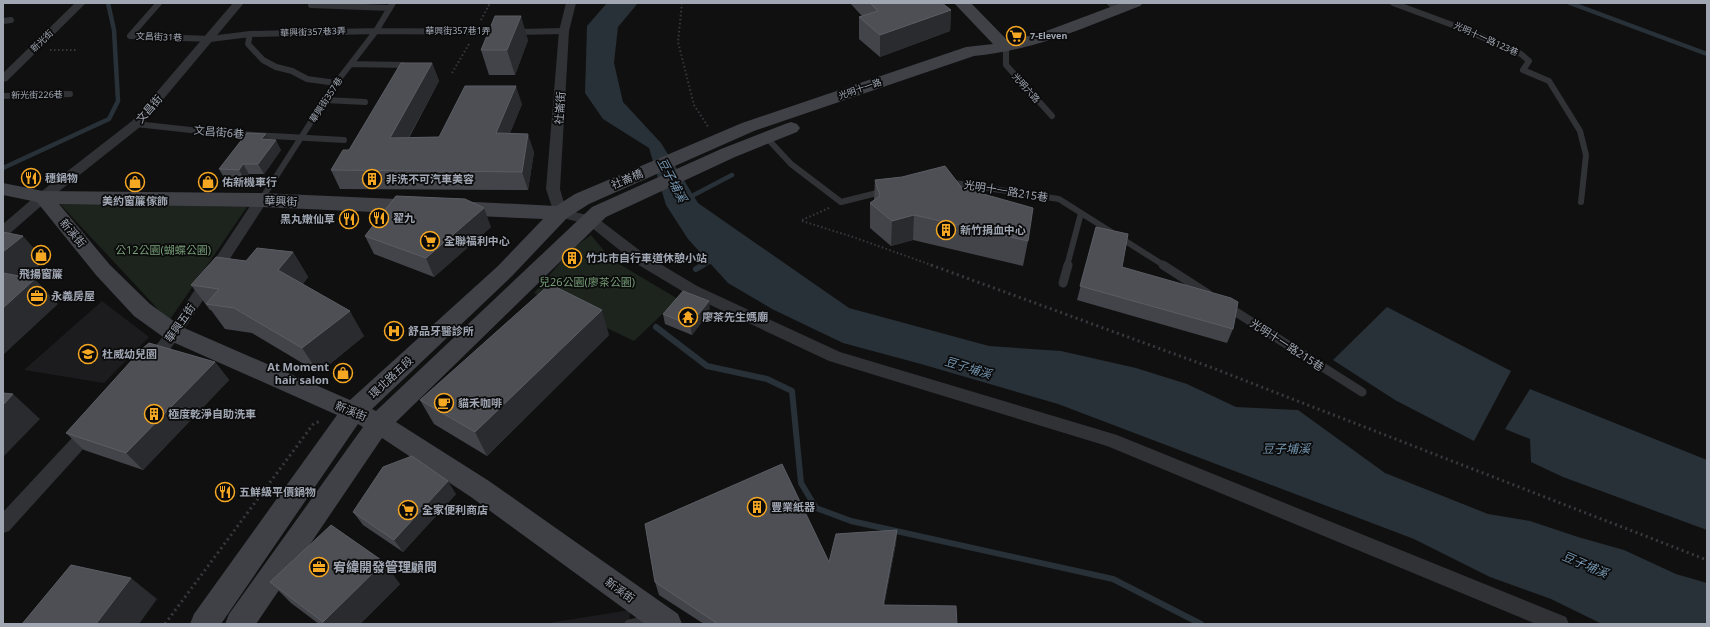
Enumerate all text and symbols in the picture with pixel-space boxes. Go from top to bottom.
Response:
street label: 光明十一路123巷 [1452,18,1521,59]
street label: 華興街357巷3弄 [280,24,346,39]
street label: 華興街357巷1弄 [425,24,491,37]
supermarket icon: 7-Eleven [1005,25,1027,47]
street label: 新光街 [27,27,56,55]
street label: 文昌街31巷 [136,29,182,44]
place label: 7-Eleven [1030,29,1067,42]
street label: 光明六路 [1009,70,1043,105]
street label: 華興街357巷 [306,75,345,125]
street label: 光明十一路 [836,75,883,102]
street label: 新光街226巷 [11,88,63,101]
street label: 文昌街 [132,91,165,126]
street label: 社崙街 [551,91,568,125]
street label: 文昌街6巷 [193,122,245,141]
water label: 豆子埔溪 [654,155,692,207]
street label: 社崙橋 [609,165,645,192]
restaurant icon: 穗鍋物 [20,167,42,189]
building icon: 非洗不可汽車美容 [361,168,383,190]
place label: 穗鍋物 [45,170,78,185]
shop icon: 美約窗簾傢飾 [124,171,146,193]
shop icon: 佑新機車行 [197,171,219,193]
place label: 非洗不可汽車美容 [386,171,474,186]
place label: 佑新機車行 [222,174,277,189]
street label: 光明十一路215巷 [963,176,1049,205]
street label: 華興街 [264,192,298,209]
place label: 美約窗簾傢飾 [102,193,168,208]
restaurant icon: 翟九 [368,207,390,229]
restaurant icon: 黑丸嫩仙草 [338,208,360,230]
place label: 翟九 [393,210,415,225]
place label: 黑丸嫩仙草 [280,211,335,226]
street label: 新溪街 [57,215,90,250]
building icon: 新竹捐血中心 [935,219,957,241]
place label: 新竹捐血中心 [960,222,1026,237]
supermarket icon: 全聯福利中心 [419,230,441,252]
place label: 全聯福利中心 [444,233,510,248]
park label: 公12公園(蝴蝶公園) [115,242,211,257]
shop icon: 飛揚窗簾 [30,244,52,266]
building icon: 竹北市自行車道休憩小站 [561,247,583,269]
place label: 竹北市自行車道休憩小站 [586,250,707,265]
place label: 飛揚窗簾 [19,266,63,281]
park label: 兒26公園(廖茶公園) [539,274,635,289]
office icon: 永義房屋 [26,285,48,307]
place label: 永義房屋 [51,288,95,303]
street label: 華興五街 [161,300,198,345]
temple icon: 廖茶先生媽廟 [677,306,699,328]
place label: 廖茶先生媽廟 [702,309,768,324]
street label: 光明十一路215巷 [1248,315,1327,374]
hospital icon: 舒品牙醫診所 [383,320,405,342]
place label: 舒品牙醫診所 [408,323,474,338]
school or university icon: 杜威幼兒園 [77,343,99,365]
place label: 杜威幼兒園 [102,346,157,361]
street label: 環北路五段 [365,352,416,401]
water label: 豆子埔溪 [943,352,995,383]
place label: At Moment hair salon [267,359,329,387]
shop icon: At Moment hair salon [332,362,354,384]
cafe icon: 貓禾咖啡 [433,392,455,414]
place label: 貓禾咖啡 [458,395,502,410]
street label: 新溪街 [333,397,369,424]
building icon: 極度乾淨自助洗車 [143,403,165,425]
place label: 極度乾淨自助洗車 [168,406,256,421]
water label: 豆子埔溪 [1262,440,1312,457]
restaurant icon: 五鮮級平價鍋物 [214,481,236,503]
place label: 五鮮級平價鍋物 [239,484,316,499]
building icon: 豐業紙器 [746,496,768,518]
supermarket icon: 全家便利商店 [397,499,419,521]
place label: 豐業紙器 [771,499,815,514]
place label: 全家便利商店 [422,502,488,517]
water label: 豆子埔溪 [1560,547,1612,583]
office icon: 宥緯開發管理顧問 [308,556,330,578]
place label: 宥緯開發管理顧問 [333,558,437,576]
street label: 新溪街 [603,574,638,605]

